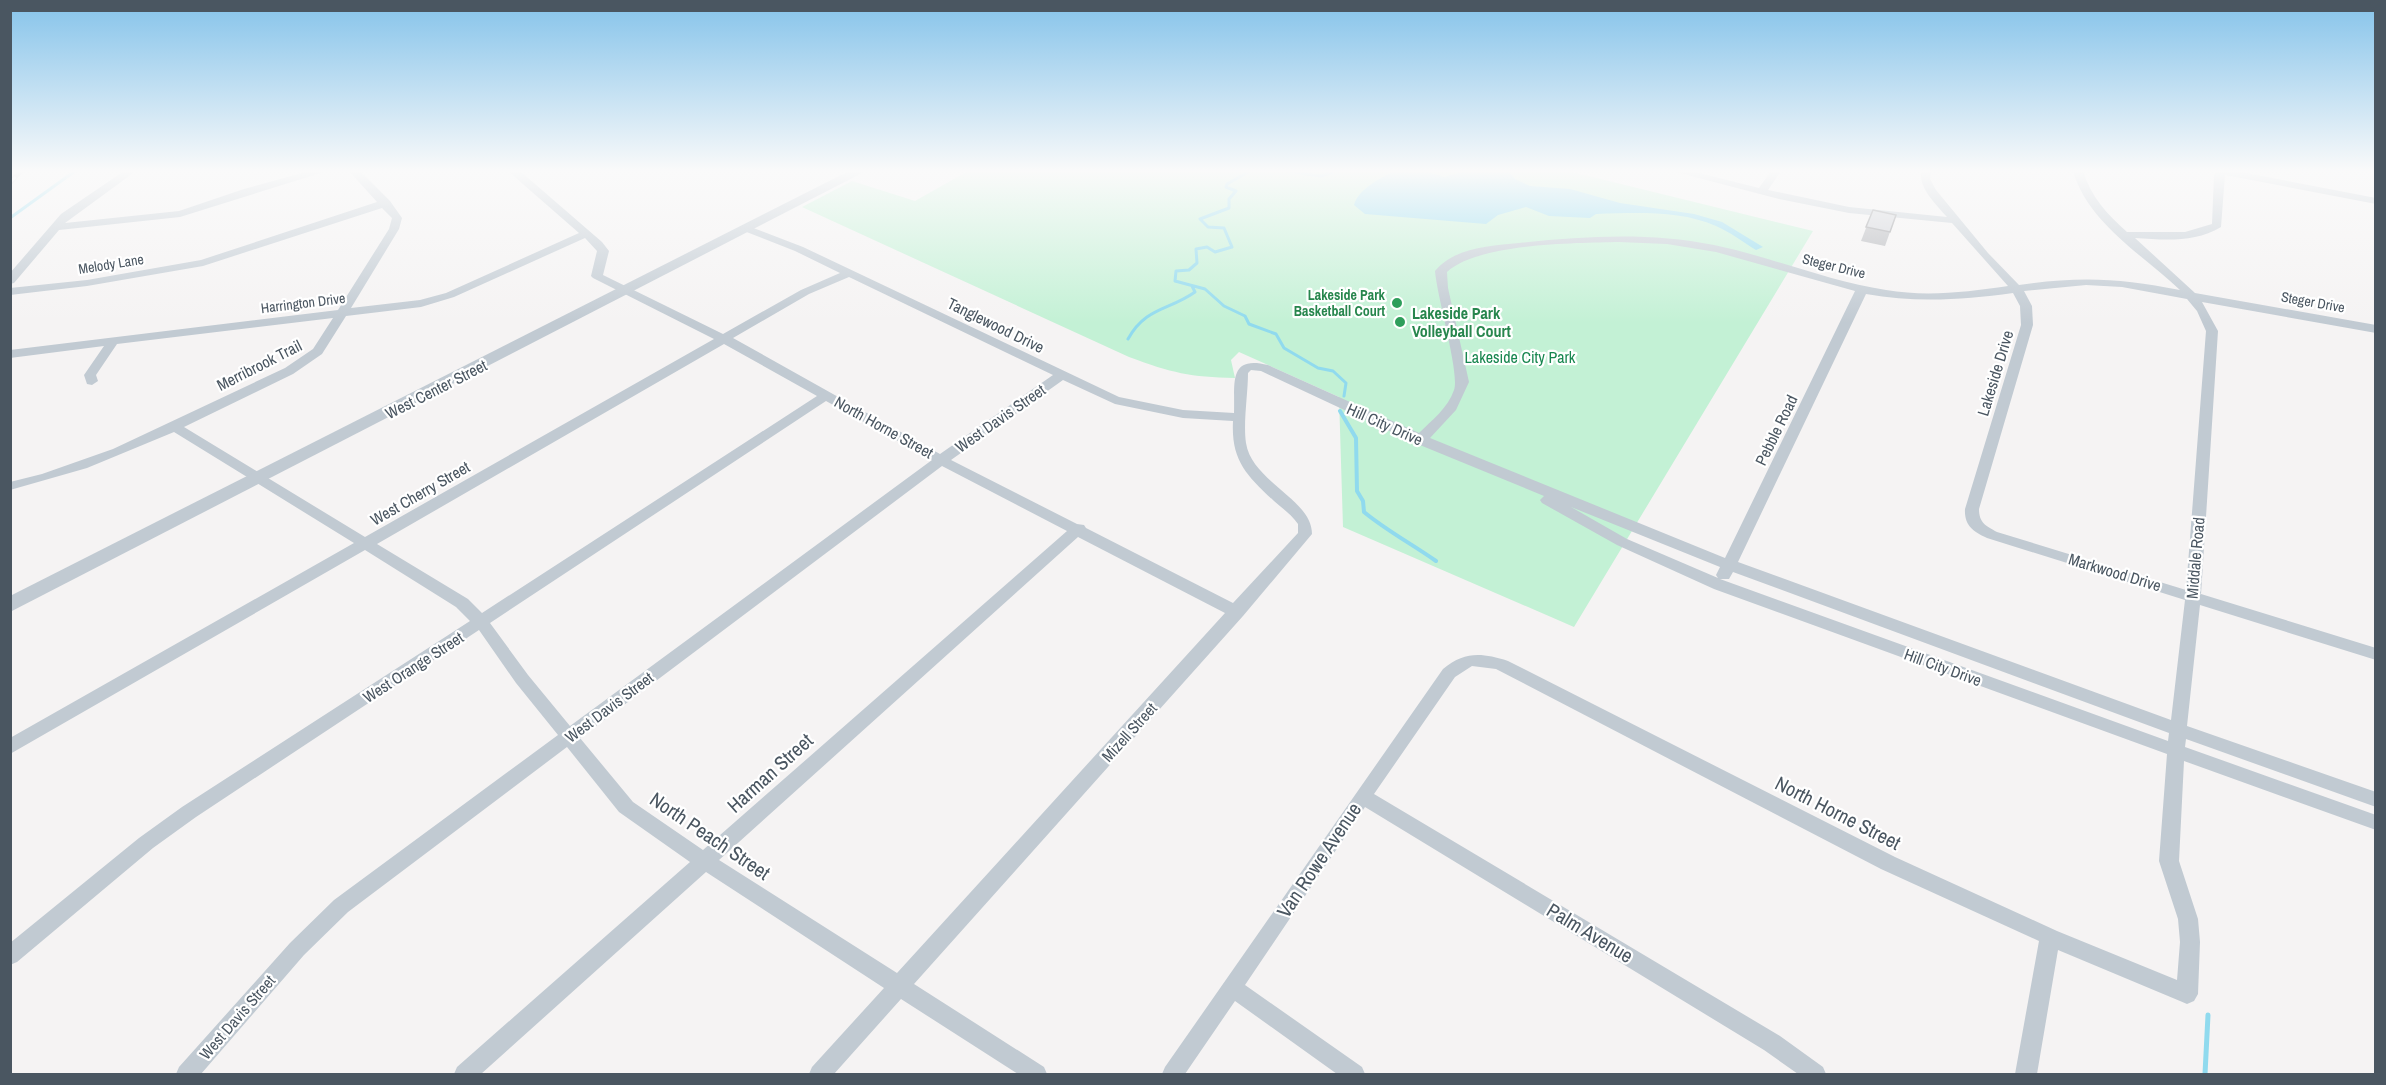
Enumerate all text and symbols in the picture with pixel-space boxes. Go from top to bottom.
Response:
street label: Steger Drive [1801,249,1867,283]
street label: Melody Lane [77,250,145,278]
place label: Lakeside Park Basketball Court [1294,286,1386,320]
street label: Steger Drive [2280,288,2346,316]
street label: Harrington Drive [260,289,346,317]
street label: Tanglewood Drive [944,292,1048,358]
marker: Lakeside Park Basketball Court [1390,296,1404,310]
place label: Lakeside Park Volleyball Court [1412,302,1512,342]
marker: Lakeside Park Volleyball Court [1393,315,1407,329]
street label: Lakeside Drive [1972,328,2018,418]
street label: Merribrook Trail [213,334,305,396]
park label: Lakeside City Park [1465,346,1576,368]
street label: West Center Street [381,354,491,424]
street label: West Davis Street [950,379,1050,457]
street label: North Horne Street [831,391,938,463]
street label: Pebble Road [1749,391,1803,469]
street label: Hill City Drive [1344,397,1426,451]
street label: West Cherry Street [366,455,474,530]
street label: Middale Road [2180,516,2210,600]
street label: Markwood Drive [2066,548,2164,596]
street label: West Orange Street [358,626,468,708]
street label: Hill City Drive [1901,643,1985,691]
street label: West Davis Street [560,666,658,748]
street label: Mizell Street [1096,697,1162,766]
street label: Harman Street [721,727,819,818]
street label: North Horne Street [1771,769,1906,856]
street label: North Peach Street [645,785,776,886]
street label: Van Rowe Avenue [1270,797,1367,923]
street label: Palm Avenue [1542,896,1639,969]
street label: West Davis Street [194,970,280,1064]

